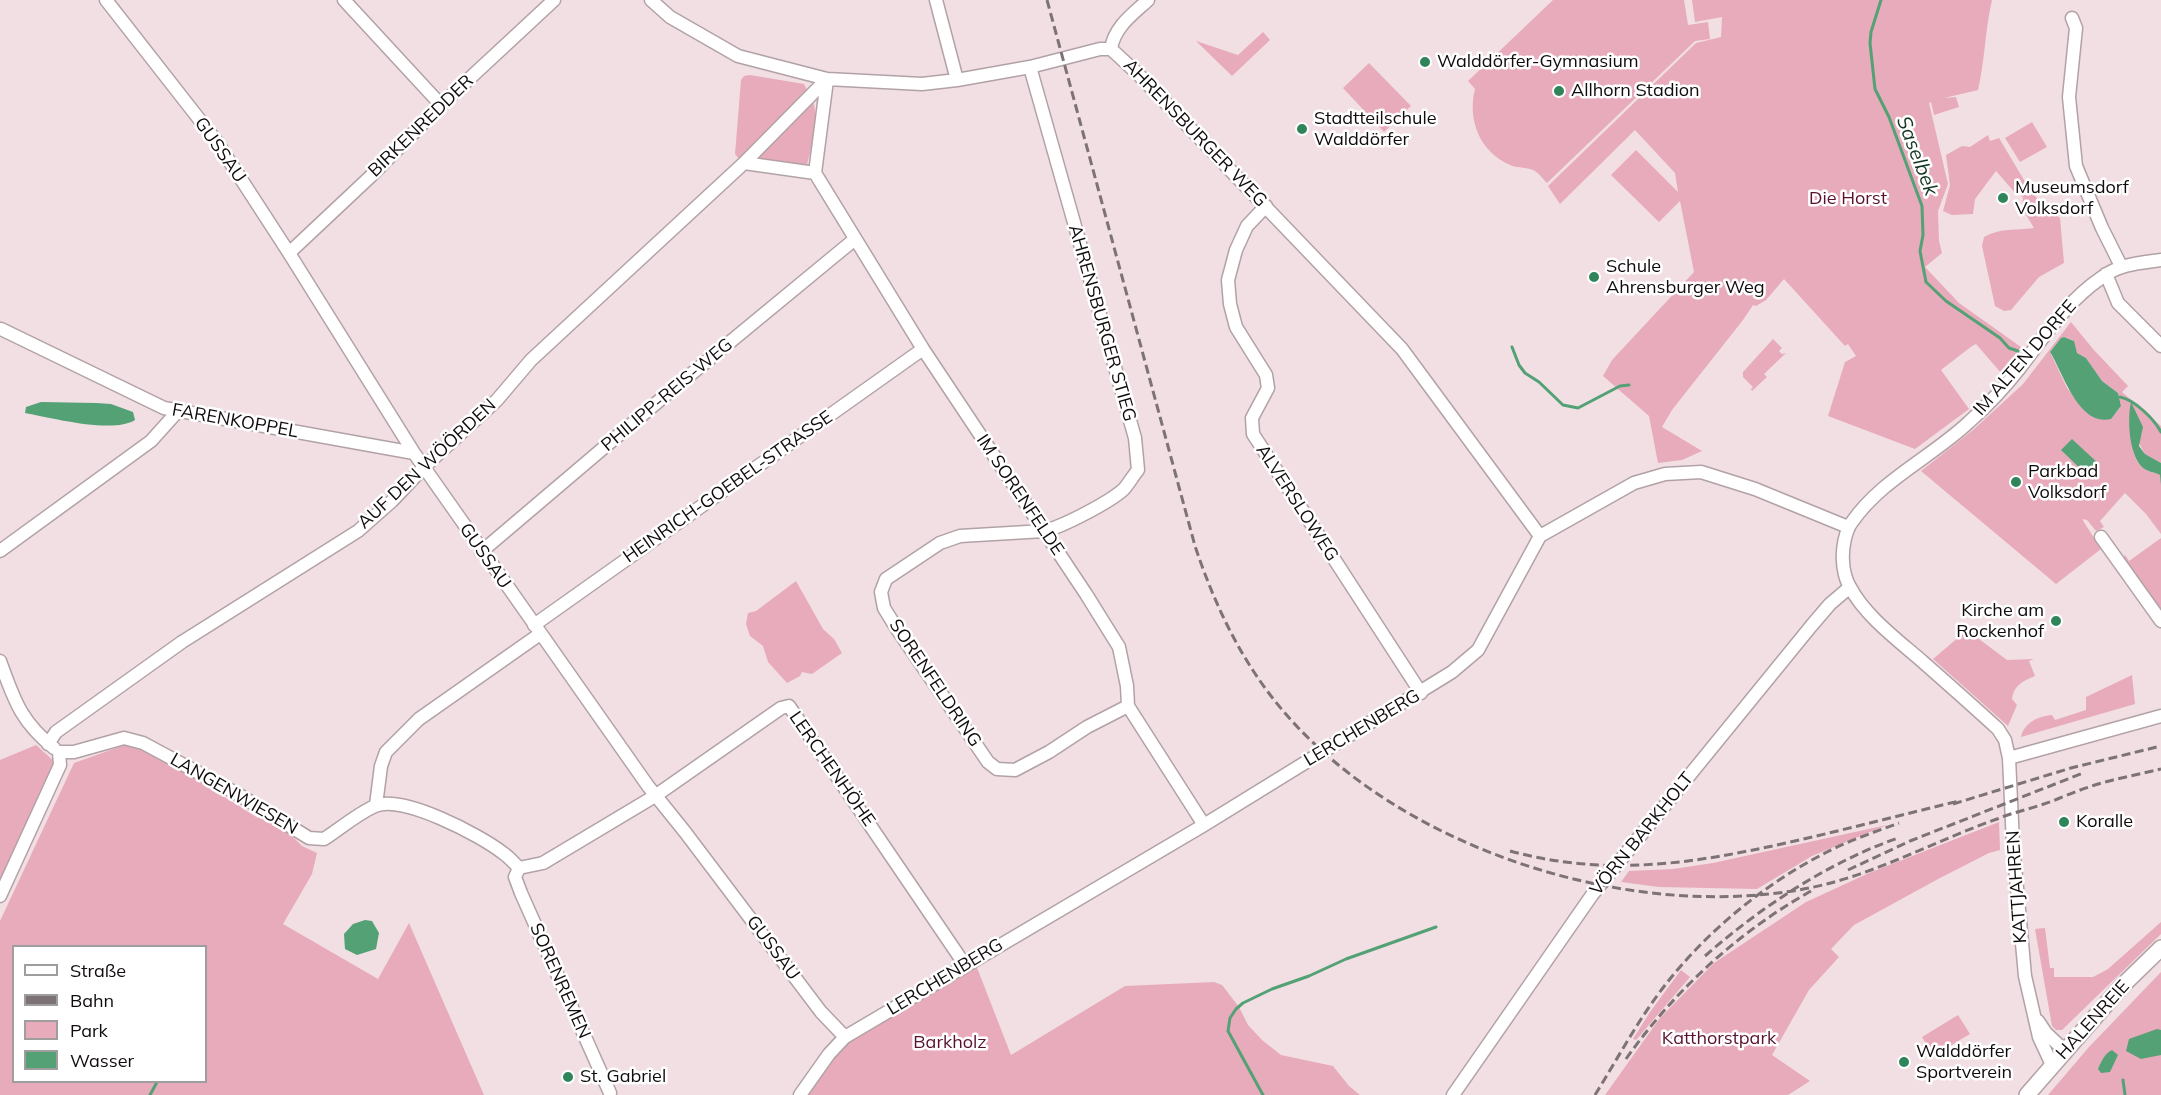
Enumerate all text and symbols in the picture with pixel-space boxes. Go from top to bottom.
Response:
place label: Walddörfer-Gymnasium [1437,51,1639,73]
street label: AHRENSBURGER WEG [1119,55,1271,211]
marker: Walddörfer-Gymnasium [1418,55,1432,69]
street label: BIRKENREDDER [364,70,478,182]
place label: Allhorn Stadion [1571,80,1700,102]
marker: Allhorn Stadion [1552,84,1566,98]
place label: Stadtteilschule Walddörfer [1314,108,1437,150]
street label: GUSSAU [190,113,250,187]
water label: Saselbek [1891,113,1943,199]
marker: Stadtteilschule Walddörfer [1295,122,1309,136]
place label: Museumsdorf Volksdorf [2015,177,2129,219]
park label: Die Horst [1809,188,1887,210]
marker: Museumsdorf Volksdorf [1996,191,2010,205]
street label: AHRENSBURGER STIEG [1064,222,1140,424]
place label: Schule Ahrensburger Weg [1606,256,1765,298]
marker: Schule Ahrensburger Weg [1587,270,1601,284]
street label: IM ALTEN DORFE [1969,296,2081,420]
street label: PHILIPP-REIS-WEG [597,334,737,456]
street label: AUF DEN WÖÖRDEN [354,394,500,534]
street label: FARENKOPPEL [170,399,300,443]
street label: HEINRICH-GOEBEL-STRASSE [619,406,837,568]
street label: IM SORENFELDE [972,431,1068,559]
street label: ALVERSLOWEG [1251,441,1343,565]
place label: Parkbad Volksdorf [2028,461,2106,504]
marker: Parkbad Volksdorf [2009,475,2023,489]
street label: GUSSAU [455,519,515,593]
place label: Kirche am Rockenhof [1956,600,2044,642]
marker: Kirche am Rockenhof [2049,614,2063,628]
street label: SORENFELDRING [884,615,986,751]
street label: LERCHENBERG [1300,685,1424,771]
street label: LERCHENHÖHE [784,708,880,830]
street label: LANGENWIESEN [166,749,302,839]
street label: VÖRN BARKHOLT [1586,768,1698,900]
place label: Koralle [2076,811,2133,833]
marker: Koralle [2057,815,2071,829]
street label: KATTJAHREN [2002,830,2032,944]
street label: GUSSAU [742,912,804,984]
street label: SORENREMEN [525,920,595,1042]
street label: LERCHENBERG [883,934,1007,1020]
legend [12,945,207,1083]
text: Straße [70,959,126,982]
street label: HALENREIE [2052,976,2134,1064]
text: Bahn [70,989,114,1012]
text: Park [70,1019,108,1042]
park label: Katthorstpark [1662,1028,1776,1050]
park label: Barkholz [913,1032,987,1054]
place label: Walddörfer Sportverein [1916,1041,2012,1084]
text: Wasser [70,1049,134,1072]
marker: Walddörfer Sportverein [1897,1055,1911,1069]
place label: St. Gabriel [580,1066,666,1088]
marker: St. Gabriel [561,1070,575,1084]

